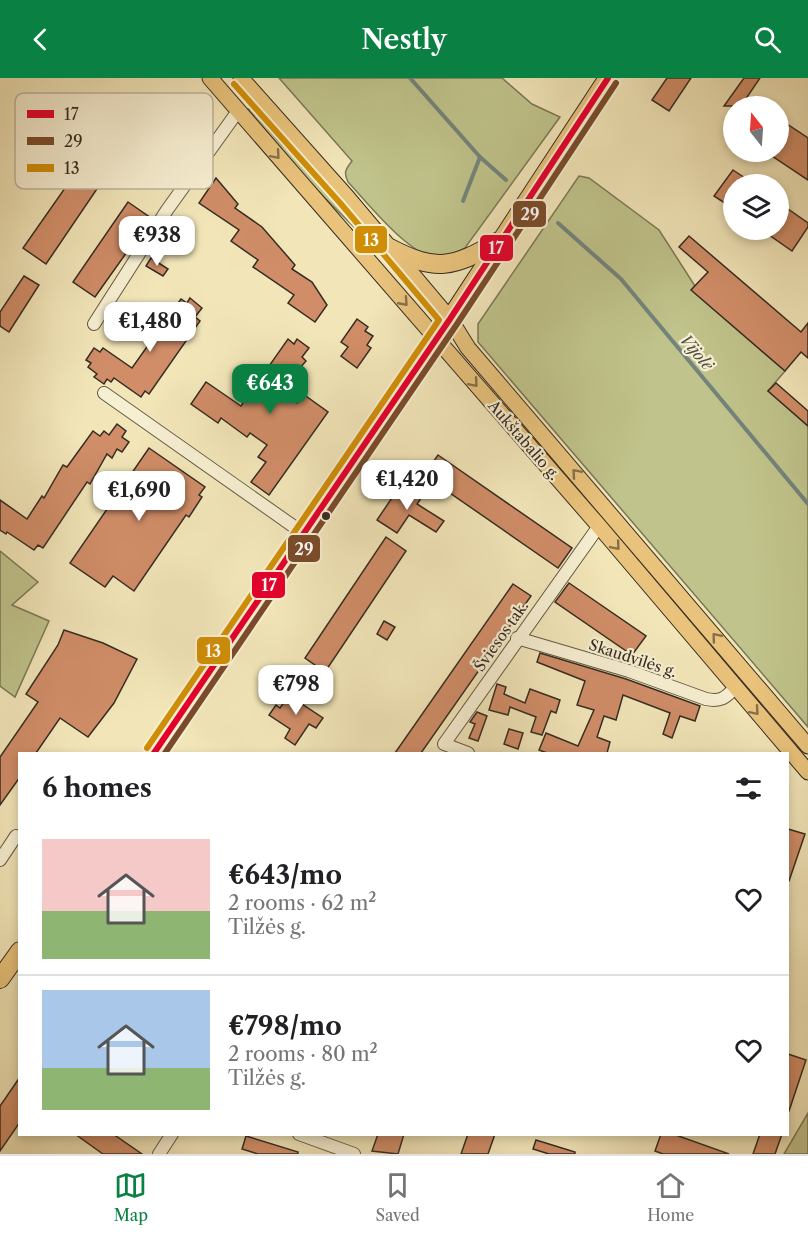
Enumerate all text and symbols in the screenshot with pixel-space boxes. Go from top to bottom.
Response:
icon: back [24,23,57,56]
text: Nestly [361,23,447,56]
icon: search [751,23,784,56]
legend [15,93,213,189]
north arrow [723,96,789,162]
map controls [723,96,789,240]
text: 17 [64,104,79,124]
text: 29 [64,131,83,151]
one-way arrow [269,148,280,159]
text: 13 [64,158,80,178]
button: layers [723,174,789,240]
line badge: 29 [512,200,547,228]
text: 29 [521,204,540,224]
pin: €938 [121,216,193,267]
text: €938 [133,223,181,247]
line badge: 13 [354,225,388,254]
text: 13 [363,230,379,250]
line badge: 17 [479,234,514,262]
text: 17 [488,238,504,258]
one-way arrow [397,295,408,306]
pin: €1,480 [101,302,199,353]
text: €1,480 [118,309,182,333]
water label: Vijolė [676,330,719,375]
pin: €643 [234,364,306,415]
text: €643 [246,371,294,395]
one-way arrow [467,376,478,387]
street label: Aukštabalio g. [484,395,564,484]
pin: €1,420 [358,460,456,511]
text: €1,420 [375,467,439,491]
one-way arrow [572,469,583,479]
pin: €1,690 [90,471,188,522]
text: €1,690 [107,478,171,502]
unlabelled marker [320,510,332,522]
line badge: 29 [287,534,321,563]
text: 29 [295,539,314,559]
one-way arrow [609,539,620,550]
line badge: 17 [251,571,286,599]
text: 17 [261,575,277,595]
street label: Šviesos tak. [470,597,532,675]
one-way arrow [712,633,723,644]
street label: Skaudvilės g. [587,635,679,681]
line badge: 13 [196,636,231,665]
text: 13 [205,641,221,661]
pin: €798 [260,665,332,716]
text: €798 [272,672,320,696]
one-way arrow [748,704,759,715]
text: 6 homes [42,772,152,804]
icon: filters [732,772,765,805]
text: €643/mo [228,859,342,891]
icon: home [90,863,162,935]
icon: heart [732,883,765,916]
text: 2 rooms · 62 m² [228,891,376,915]
text: Tilžės g. [228,915,306,939]
text: €798/mo [228,1010,342,1042]
icon: home [90,1014,162,1086]
icon: heart [732,1034,765,1067]
text: 2 rooms · 80 m² [228,1042,378,1066]
text: Tilžės g. [228,1066,306,1090]
tab: Map [114,1169,148,1225]
tab: Saved [375,1169,420,1225]
tab: Home [647,1169,694,1225]

